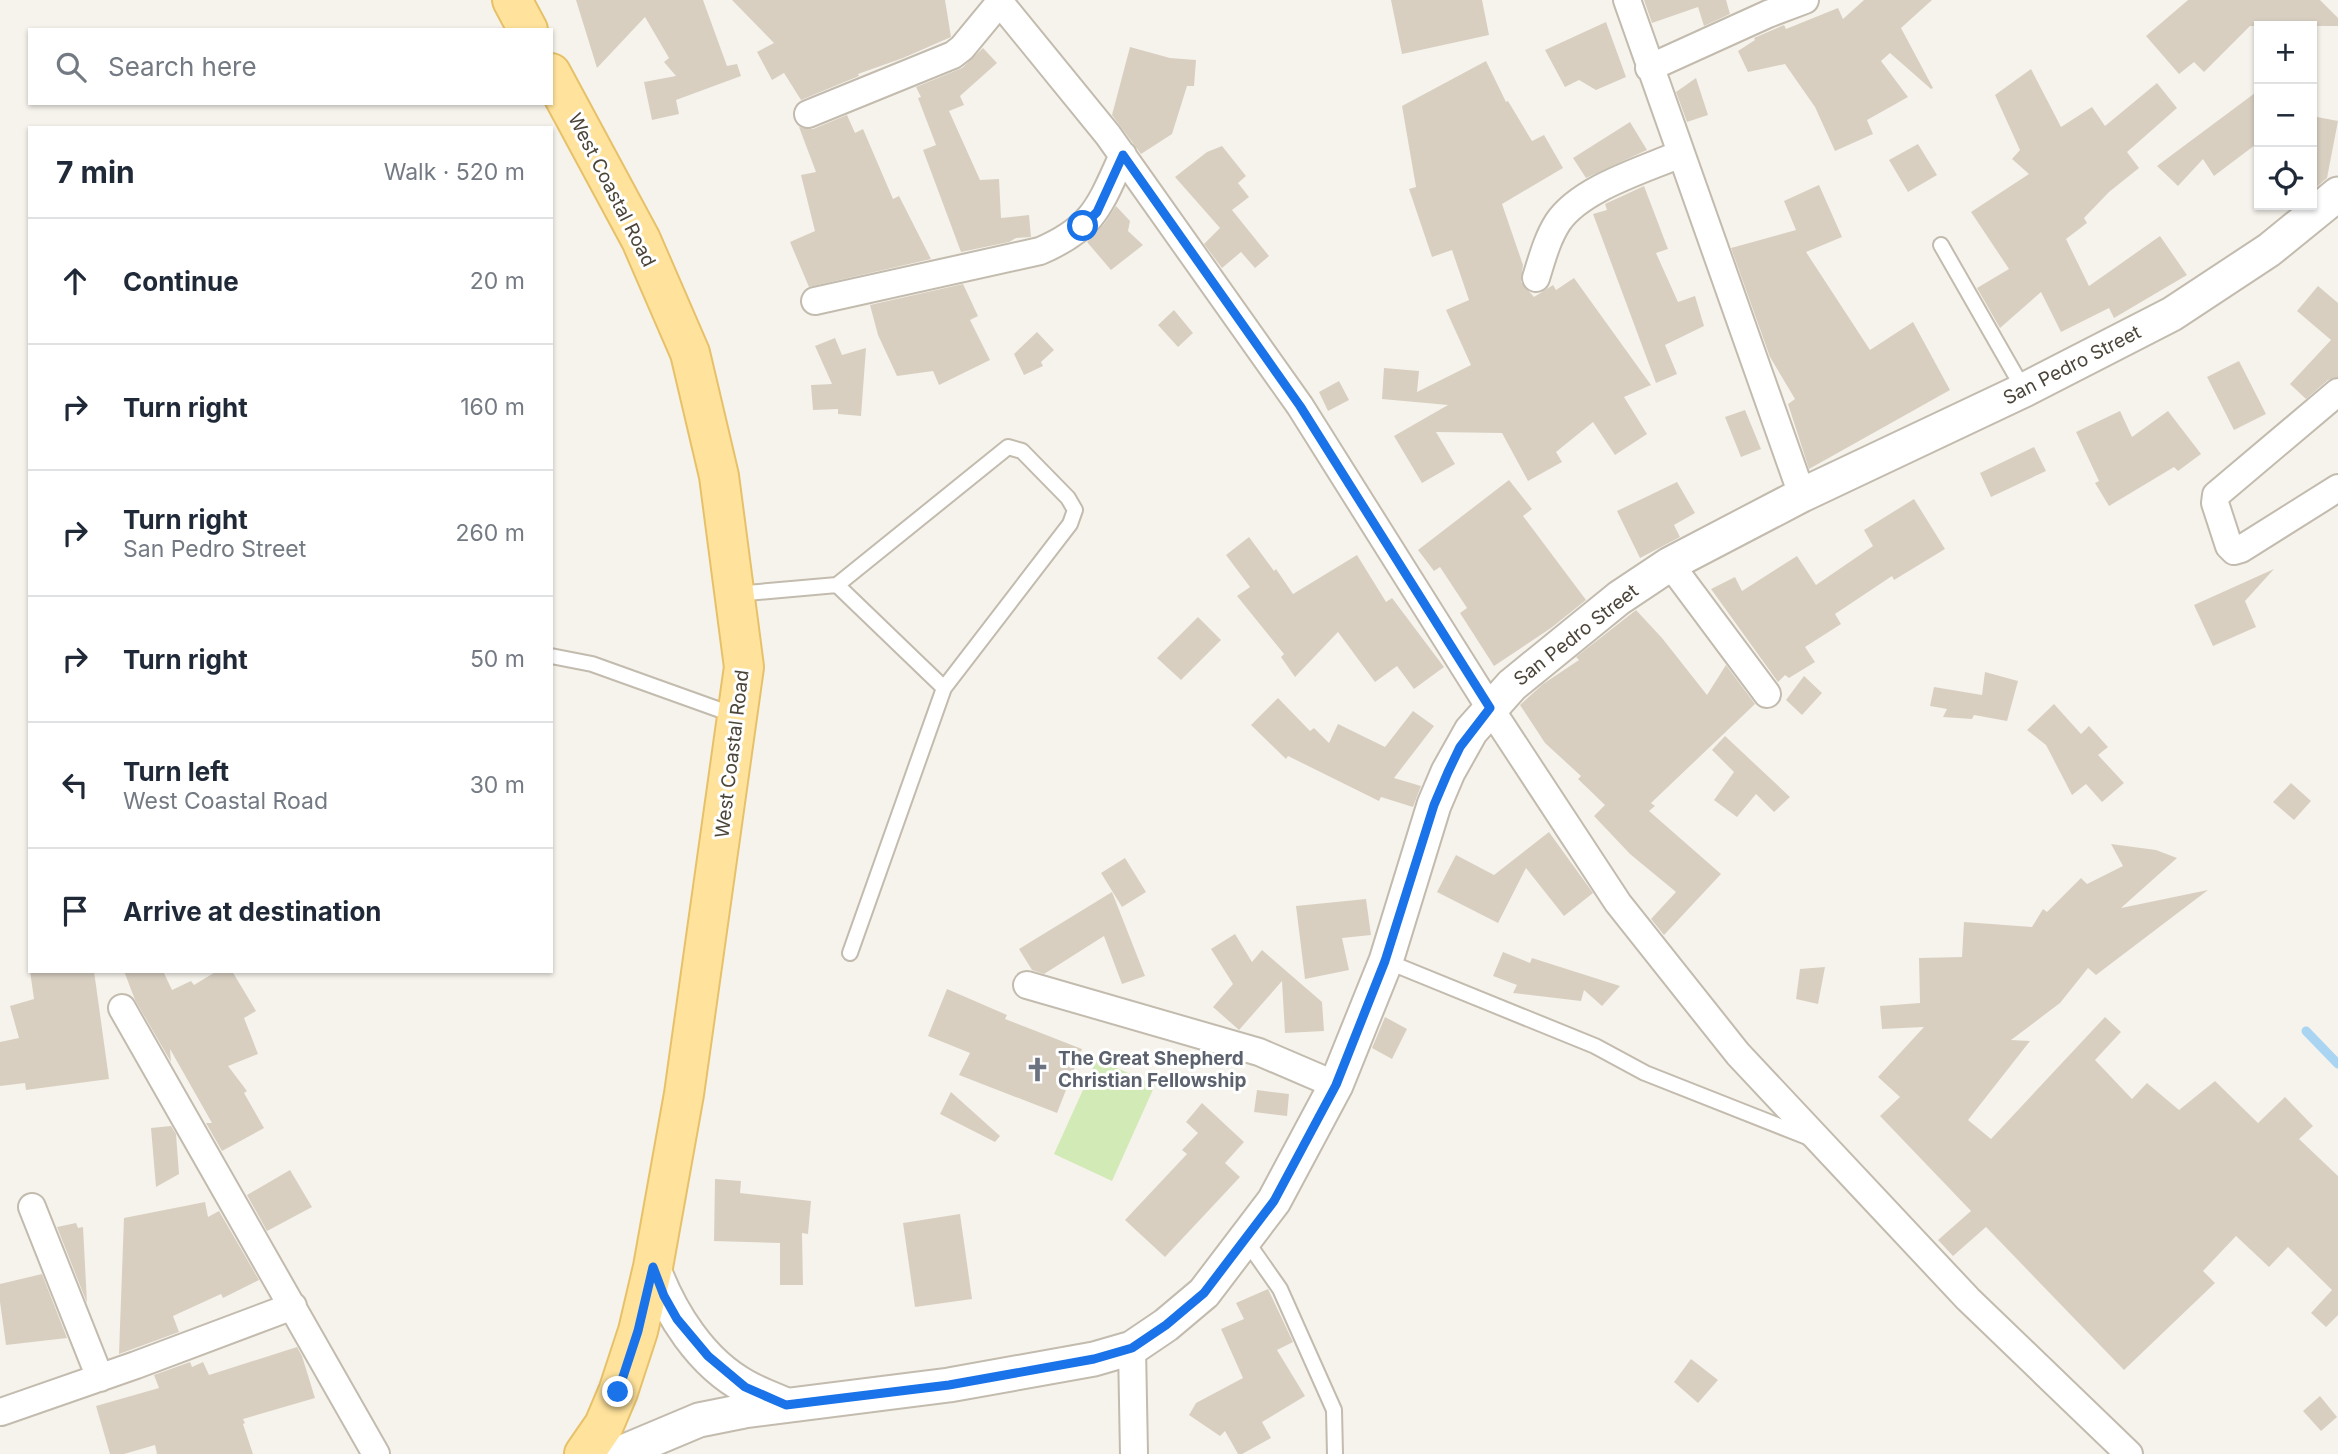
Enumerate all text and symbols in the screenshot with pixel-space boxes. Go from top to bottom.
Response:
map controls [2254,21,2317,210]
button: + [2254,21,2317,84]
search box [28,28,553,105]
icon: search [52,48,90,86]
text: Search here [108,51,257,82]
button: − [2254,84,2317,147]
street label: West Coastal Road [563,109,661,271]
button: locate [2254,147,2317,210]
text: 7 min [56,154,135,190]
text: Walk · 520 m [384,158,525,186]
route start [1067,210,1098,241]
icon: ahead [56,262,94,300]
text: Continue [123,266,239,297]
text: 20 m [470,267,525,295]
street label: San Pedro Street [1999,320,2145,410]
icon: right [56,388,94,426]
text: Turn right [123,392,248,423]
text: 160 m [460,393,525,421]
text: Turn right [123,504,248,535]
icon: right [56,514,94,552]
text: 260 m [456,519,525,547]
text: San Pedro Street [123,535,306,563]
street label: San Pedro Street [1509,579,1643,691]
icon: right [56,640,94,678]
text: Turn right [123,644,248,675]
text: 50 m [470,645,525,673]
street label: West Coastal Road [710,669,754,839]
text: Turn left [123,756,229,787]
icon: left [56,766,94,804]
text: 30 m [470,771,525,799]
text: West Coastal Road [123,787,328,815]
icon: arrive [56,892,94,930]
text: Arrive at destination [123,896,382,927]
place label: The Great Shepherd Christian Fellowship [1058,1047,1246,1092]
church icon: The Great Shepherd Christian Fellowship [1024,1055,1052,1083]
route end [602,1376,633,1407]

